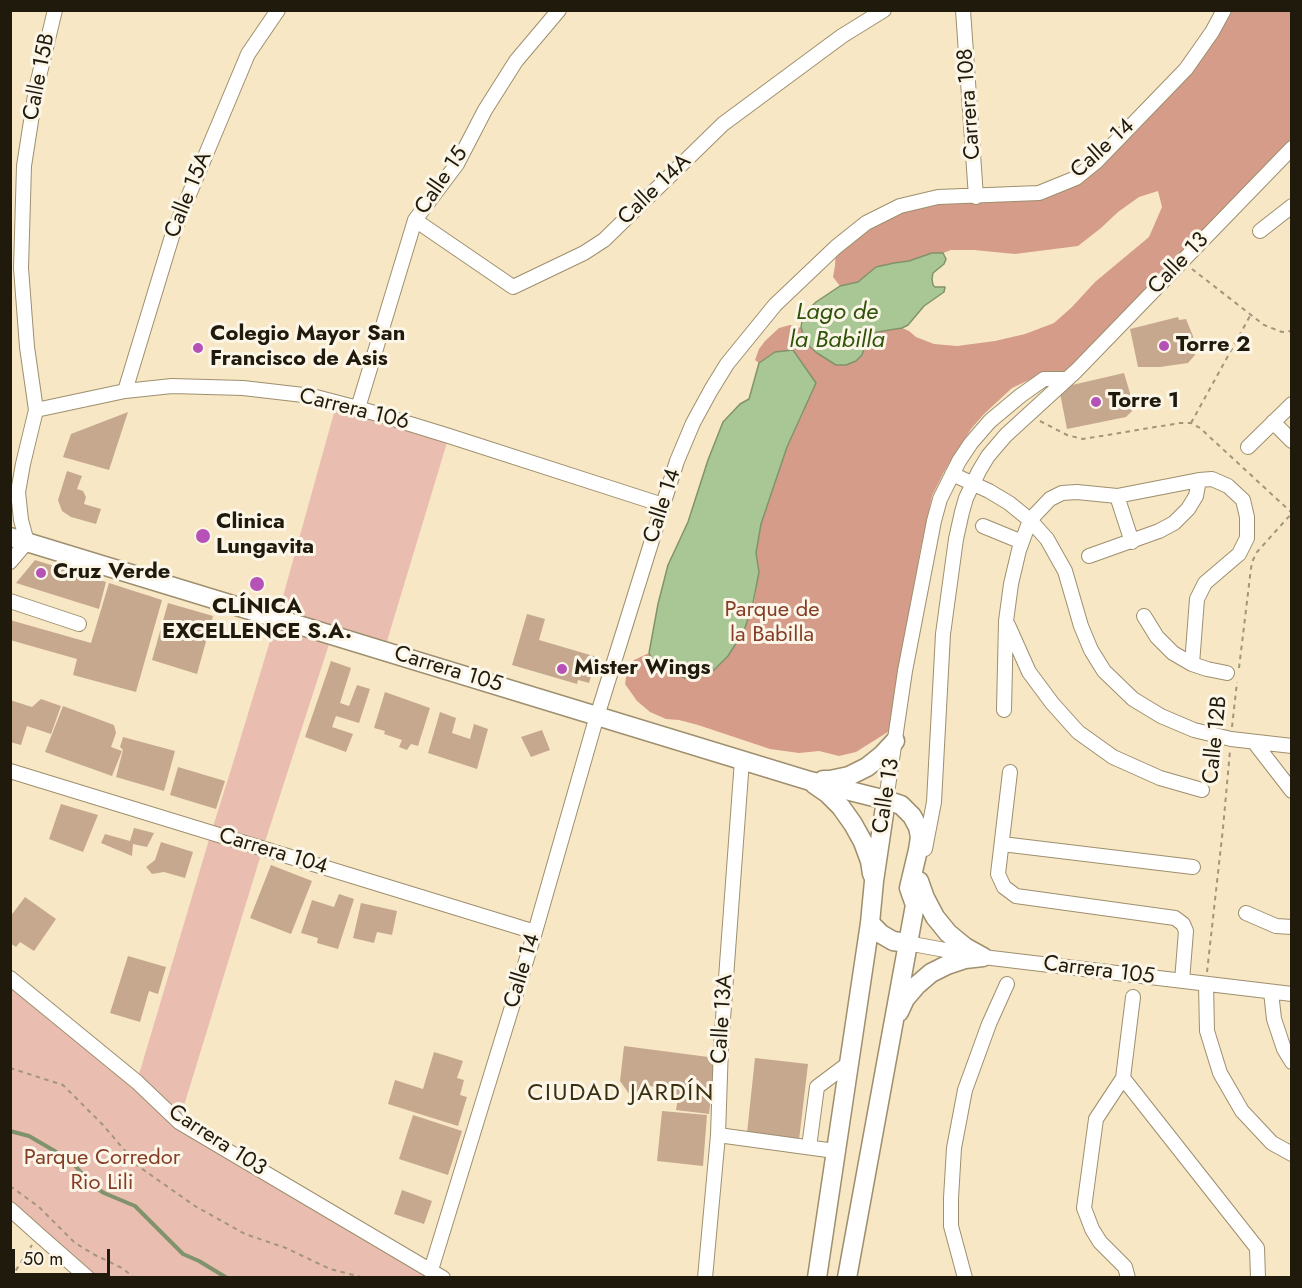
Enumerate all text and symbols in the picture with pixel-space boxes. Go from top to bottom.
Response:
street label: Calle 15B [19,31,61,123]
street label: Carrera 108 [953,47,987,161]
street label: Calle 14 [1066,114,1140,184]
street label: Calle 15 [410,142,474,220]
street label: Calle 15A [160,148,218,242]
street label: Calle 14A [613,149,697,231]
street label: Calle 13 [1143,228,1215,300]
water label: Lago de la Babilla [789,299,885,355]
place label: Colegio Mayor San Francisco de Asis [210,322,405,374]
place label: Torre 2 [1176,333,1251,359]
marker: Torre 2 [1157,339,1171,353]
marker: Colegio Mayor San Francisco de Asis [191,341,205,355]
street label: Carrera 106 [296,384,412,436]
place label: Torre 1 [1108,389,1179,415]
marker: Torre 1 [1089,395,1103,409]
street label: Calle 14 [639,466,687,546]
place label: Clinica Lungavita [216,510,314,562]
marker: Clinica Lungavita [194,527,212,545]
place label: Cruz Verde [53,560,170,586]
marker: Cruz Verde [34,566,48,580]
marker: CLÍNICA EXCELLENCE S.A. [248,575,266,593]
place label: CLÍNICA EXCELLENCE S.A. [162,595,352,646]
park label: Parque de la Babilla [724,598,820,650]
street label: Carrera 105 [391,641,505,699]
place label: Mister Wings [574,656,711,682]
marker: Mister Wings [555,662,569,676]
street label: Calle 12B [1198,695,1234,785]
street label: Calle 13 [868,757,906,835]
street label: Carrera 104 [215,823,331,881]
street label: Calle 14 [499,931,547,1011]
street label: Carrera 105 [1042,951,1156,991]
street label: Calle 13A [707,973,739,1065]
district label: CIUDAD JARDÍN [527,1080,715,1108]
street label: Carrera 103 [163,1100,271,1182]
park label: Parque Corredor Rio Lili [24,1146,180,1198]
scale bar [15,1237,112,1275]
text: 50 m [23,1246,63,1272]

